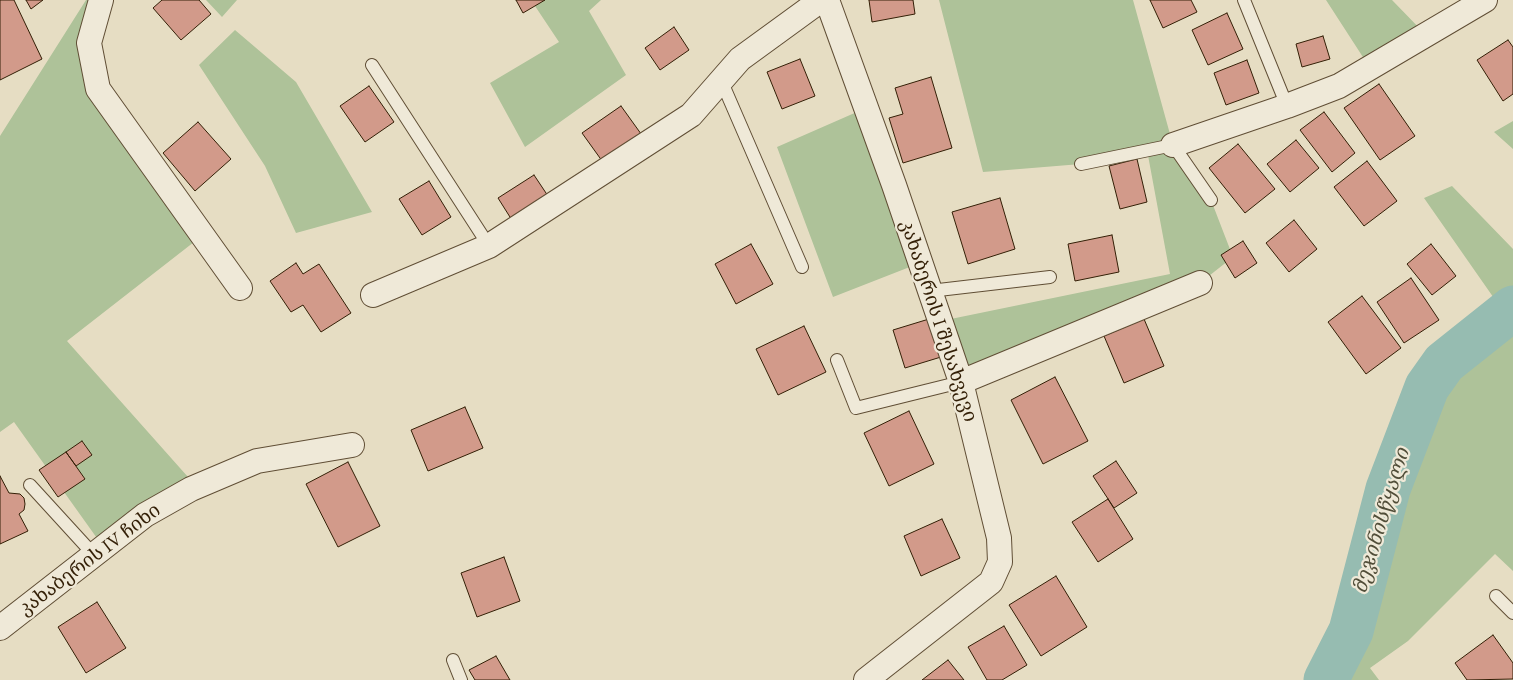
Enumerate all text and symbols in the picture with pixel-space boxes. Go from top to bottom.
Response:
street label: კახაბერის I შესახვევი [895,217,981,425]
water label: მეჯინისწყალი [1349,446,1415,596]
street label: კახაბერის IV ჩიხი [15,499,165,621]

